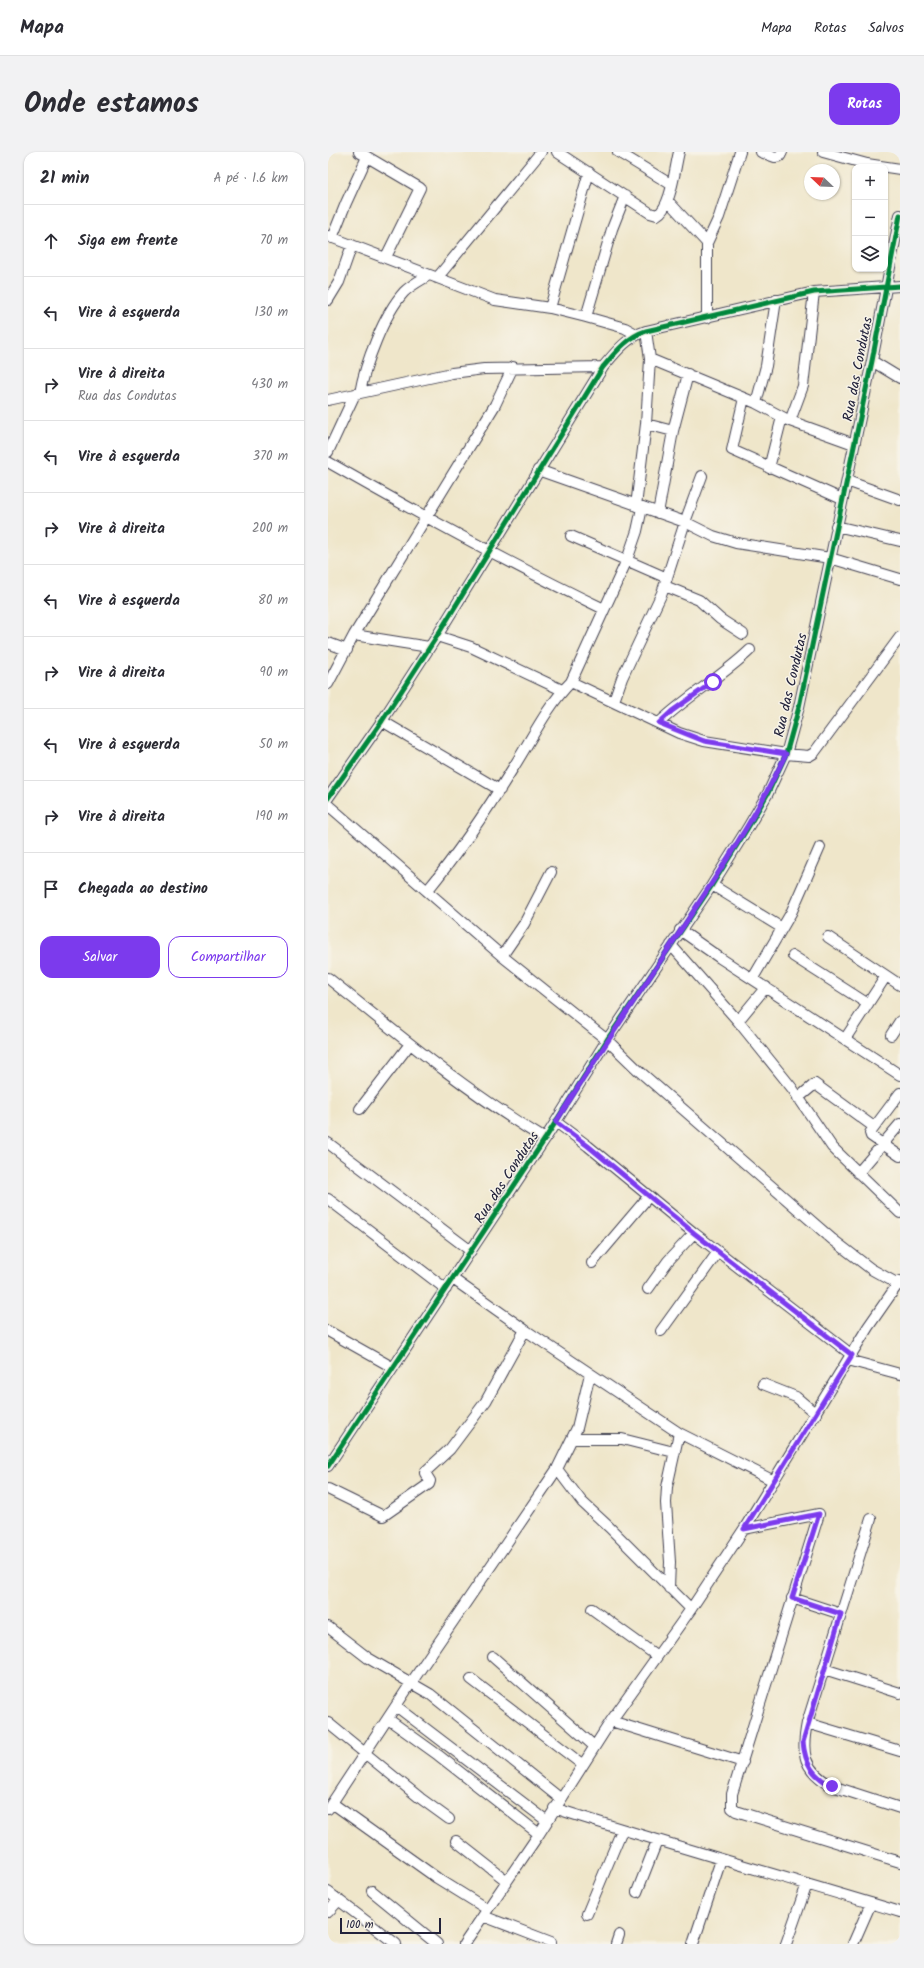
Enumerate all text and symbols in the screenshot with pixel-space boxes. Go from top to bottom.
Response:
text: Mapa [20,13,64,43]
text: Mapa [761,17,792,39]
text: Rotas [814,17,846,39]
text: Salvos [868,17,904,39]
text: Onde estamos [24,82,199,127]
button: Rotas [829,83,900,125]
north arrow [804,164,840,200]
map controls [852,164,888,272]
button: + [852,164,888,200]
text: 21 min [40,165,89,192]
text: A pé · 1.6 km [213,168,288,189]
button: − [852,200,888,236]
text: Siga em frente [78,229,178,253]
icon: ahead [40,230,62,252]
text: 70 m [260,230,288,251]
button: layers [852,236,888,272]
text: Vire à esquerda [78,301,180,325]
icon: left [40,302,62,324]
text: 130 m [254,302,288,323]
street label: Rua das Condutas [837,315,879,423]
text: Vire à direita [78,362,165,386]
icon: right [40,374,62,396]
text: 430 m [251,374,288,395]
text: Rua das Condutas [78,386,177,407]
text: Vire à esquerda [78,445,180,469]
icon: left [40,446,62,468]
text: 370 m [253,446,288,467]
text: Vire à direita [78,517,165,541]
icon: right [40,518,62,540]
text: 200 m [252,518,288,539]
text: Vire à esquerda [78,589,180,613]
icon: left [40,590,62,612]
text: 80 m [258,590,288,611]
street label: Rua das Condutas [768,631,814,739]
text: Vire à direita [78,661,165,685]
icon: right [40,662,62,684]
text: 90 m [260,662,288,683]
route start [704,673,722,691]
text: Vire à esquerda [78,733,180,757]
icon: left [40,734,62,756]
text: 50 m [259,734,288,755]
text: Vire à direita [78,805,165,829]
icon: right [40,806,62,828]
text: 190 m [256,806,288,827]
text: Chegada ao destino [78,877,208,901]
icon: arrive [40,878,62,900]
button: Salvar [40,936,160,978]
button: Compartilhar [168,936,288,978]
street label: Rua das Condutas [469,1127,545,1228]
route end [823,1777,841,1795]
scale bar [340,1916,441,1935]
text: 100 m [346,1916,374,1934]

